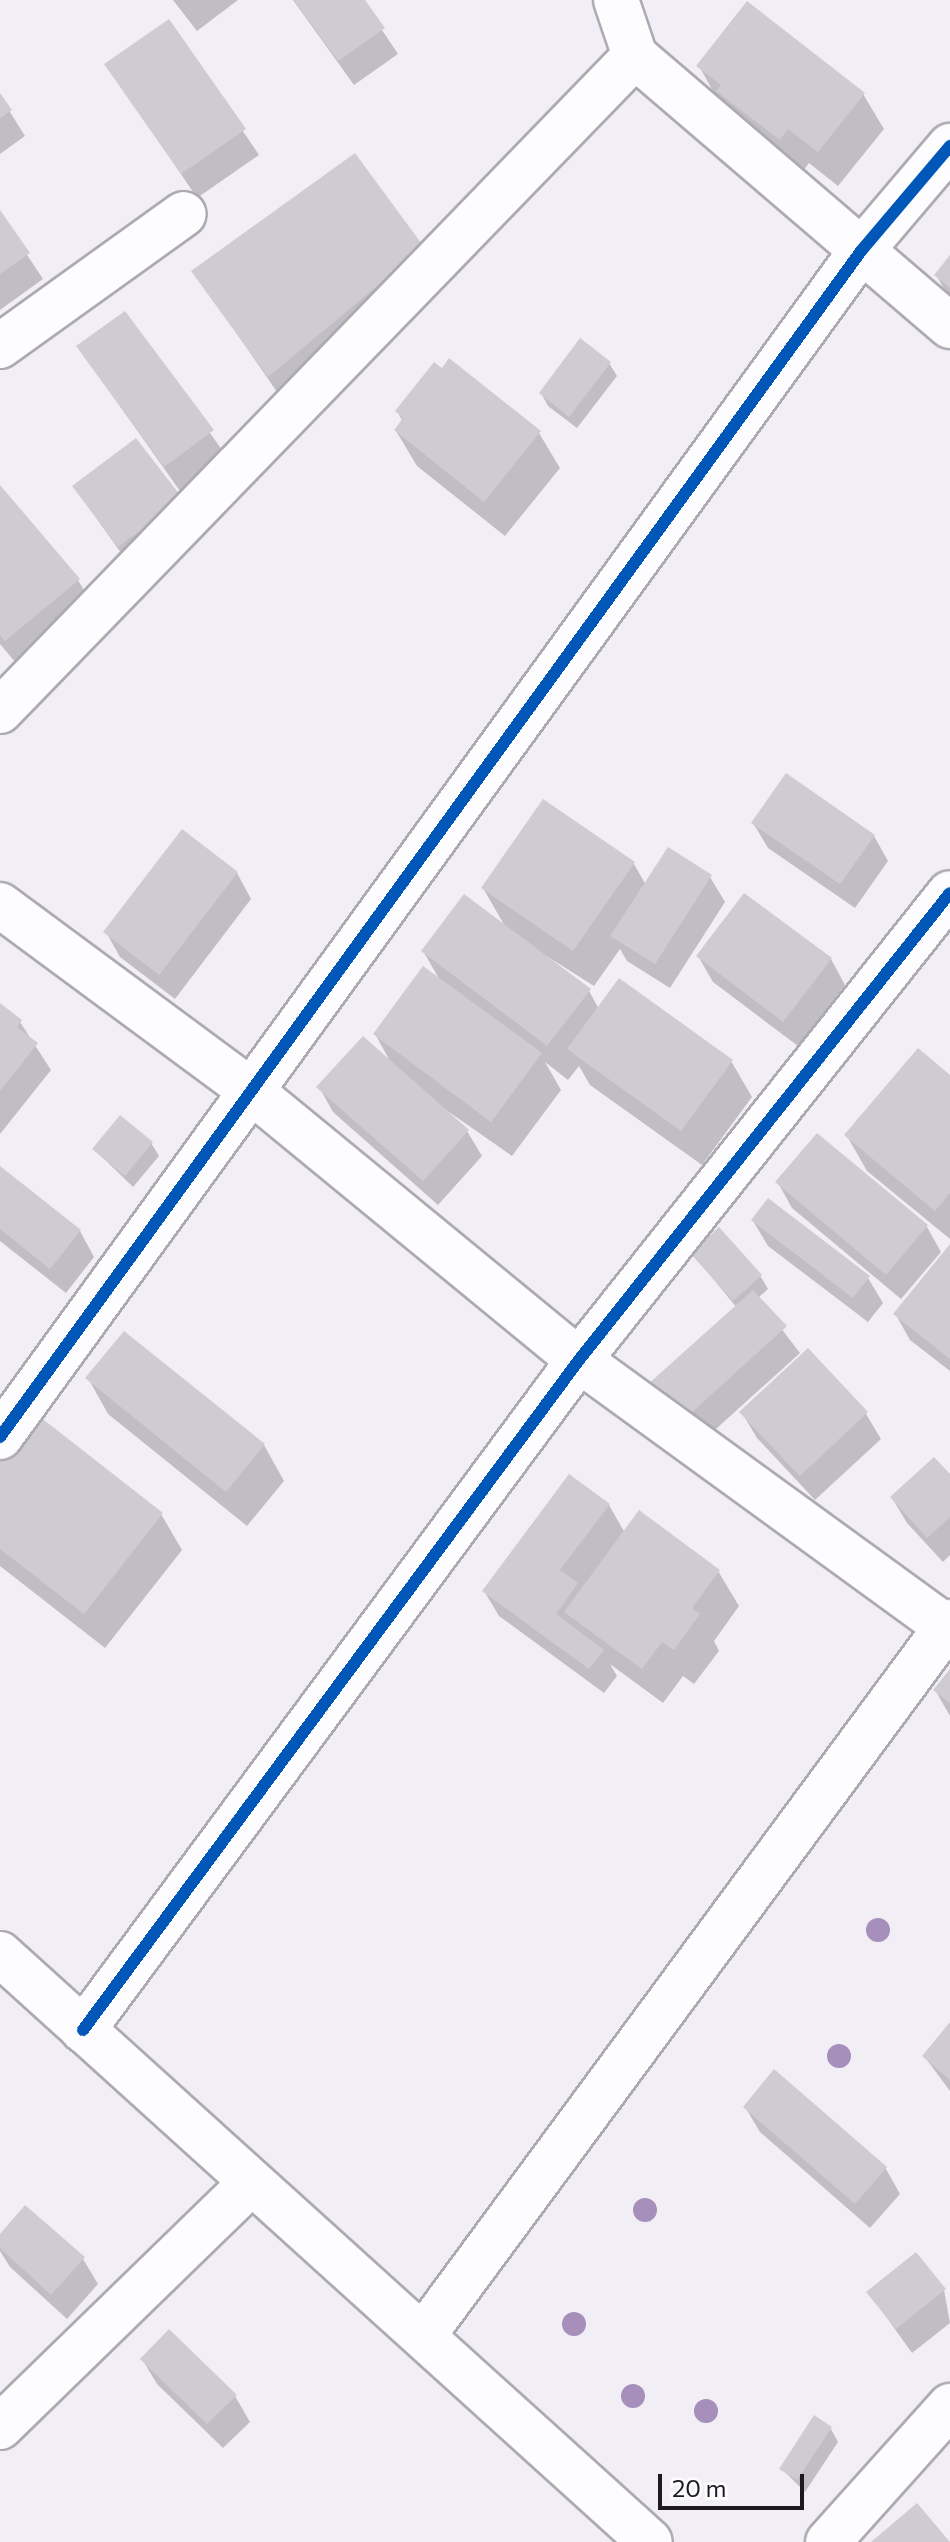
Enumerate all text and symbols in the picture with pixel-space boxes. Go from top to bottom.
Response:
scale bar [662,2458,808,2508]
text: 20 m [672,2473,726,2502]

